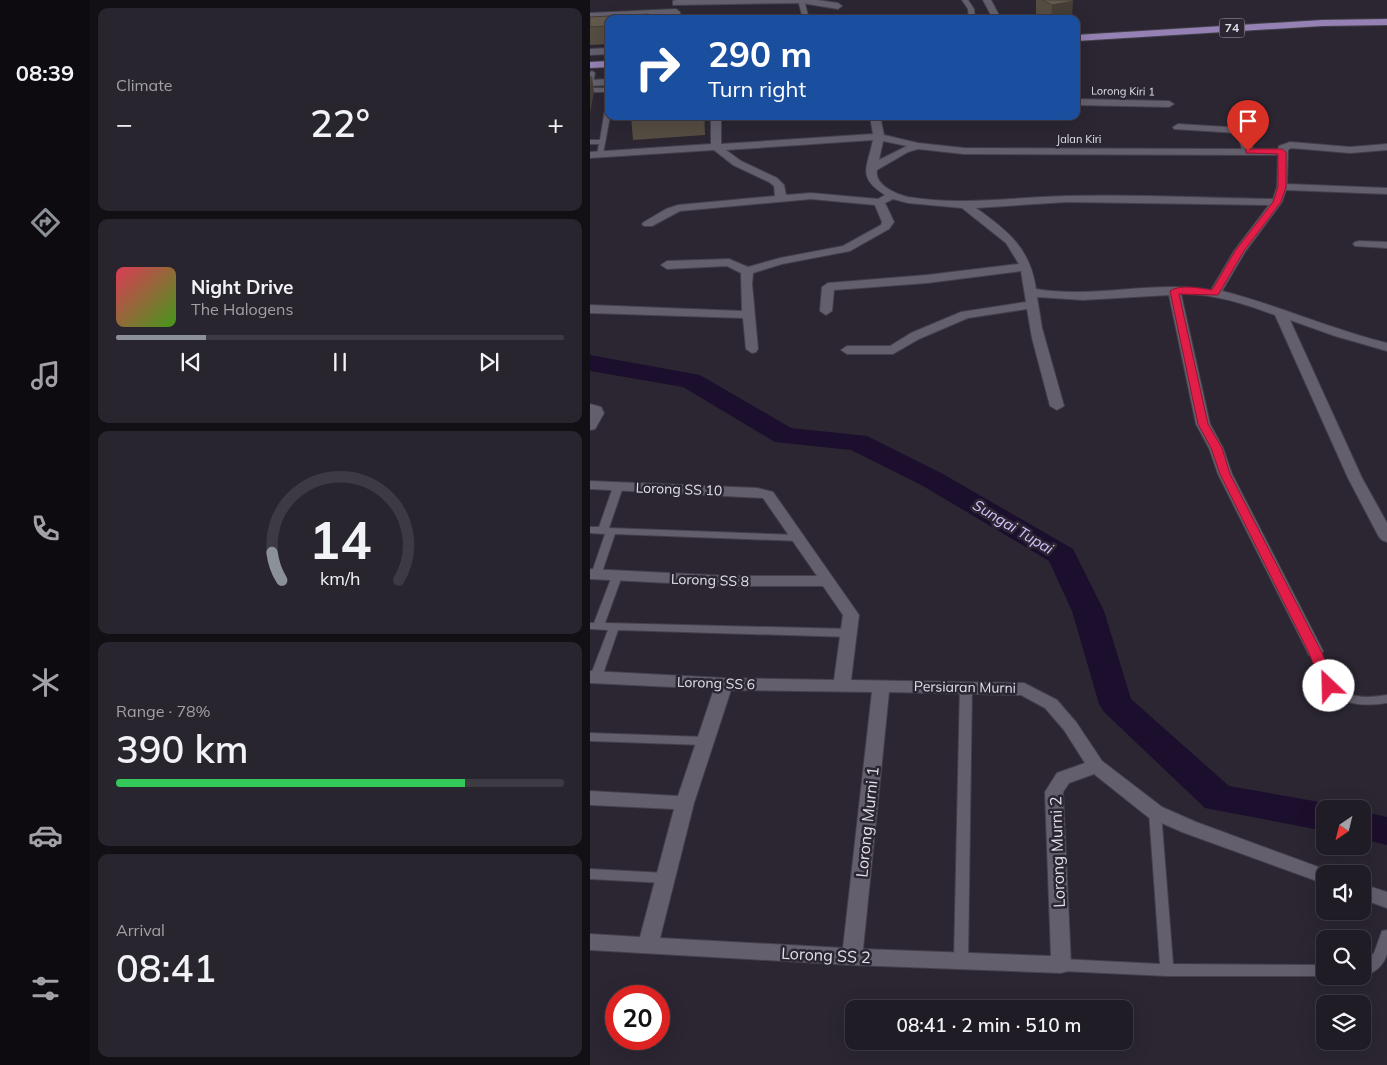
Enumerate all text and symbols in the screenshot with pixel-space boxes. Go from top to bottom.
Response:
road number: 74 [1220,18,1244,38]
text: 290 m [708,32,812,76]
icon: right [625,35,690,100]
text: 08:39 [16,59,74,87]
text: Climate [116,75,172,95]
text: Turn right [708,75,806,103]
street label: Lorong Kiri 1 [1091,83,1155,99]
text: 22° [310,99,370,147]
pin [1227,100,1269,151]
text: − [116,106,133,141]
text: + [547,106,564,141]
icon: arrive [1234,107,1262,135]
street label: Jalan Kiri [1057,132,1101,146]
icon: directions [28,205,63,240]
text: Night Drive [191,275,293,299]
text: The Halogens [191,299,293,319]
icon: previous [177,348,205,376]
icon: pause [326,348,354,376]
icon: next [475,348,503,376]
icon: music [28,358,63,393]
street label: Lorong SS 10 [635,478,723,500]
water label: Sungai Tupai [970,495,1057,558]
text: 14 [309,507,371,572]
icon: phone [28,511,63,546]
text: km/h [320,567,360,589]
street label: Lorong SS 8 [671,570,749,590]
position arrow [1302,659,1354,711]
icon: climate [28,665,63,700]
street label: Lorong SS 6 [677,673,755,693]
street label: Persiaran Murni [914,677,1016,697]
text: Range · 78% [116,701,211,721]
text: 390 km [116,725,249,773]
street label: Lorong Murni 1 [851,765,883,879]
street label: Lorong Murni 2 [1045,796,1069,908]
north arrow [1316,800,1371,855]
map controls [1316,800,1371,1050]
icon: car [28,818,63,853]
button: sound [1316,865,1371,920]
text: Arrival [116,920,165,940]
button: search [1316,930,1371,985]
street label: Lorong SS 2 [781,943,871,967]
text: 08:41 [116,944,216,992]
icon: filters [28,971,63,1006]
speed limit sign: 20 [605,985,670,1050]
button: layers [1316,995,1371,1050]
text: 08:41 · 2 min · 510 m [896,1013,1082,1037]

